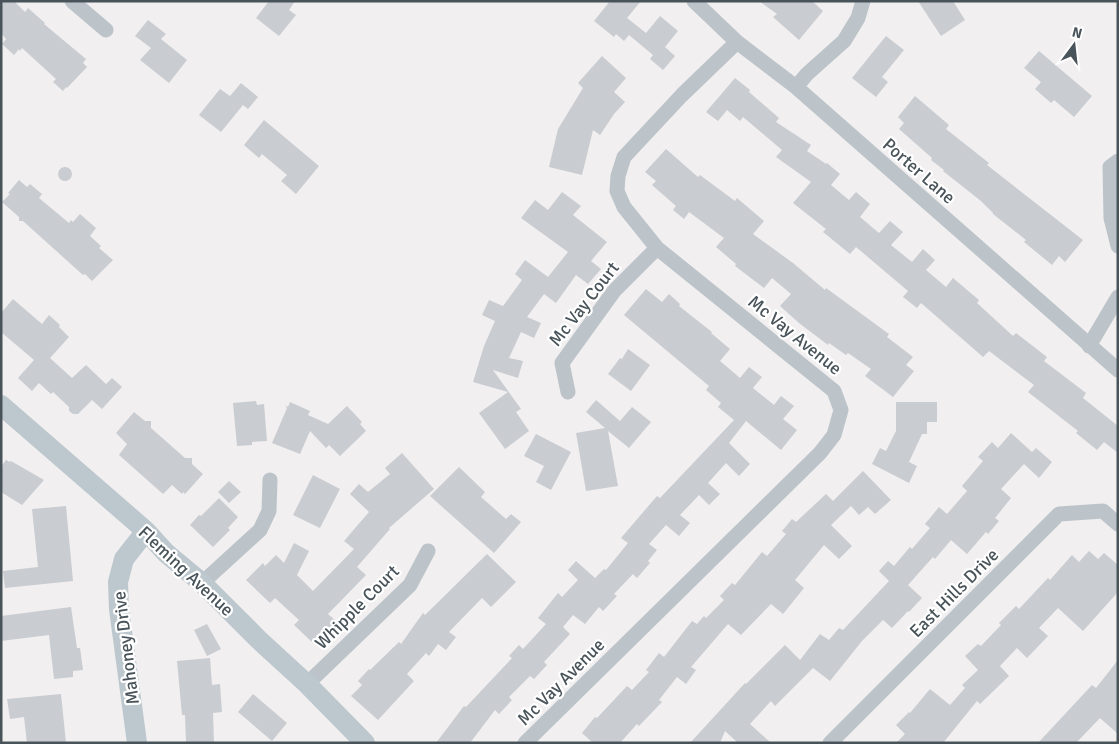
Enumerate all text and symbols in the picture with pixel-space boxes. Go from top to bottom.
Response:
north arrow [1049,20,1099,70]
text: N [1070,23,1084,42]
street label: Porter Lane [878,134,960,208]
street label: Mc Vay Court [544,257,624,351]
street label: Mc Vay Avenue [744,291,846,379]
street label: Fleming Avenue [134,521,238,621]
street label: East Hills Drive [905,544,1003,642]
street label: Whipple Court [310,560,404,654]
street label: Mahoney Drive [108,590,144,706]
street label: Mc Vay Avenue [513,634,609,730]

